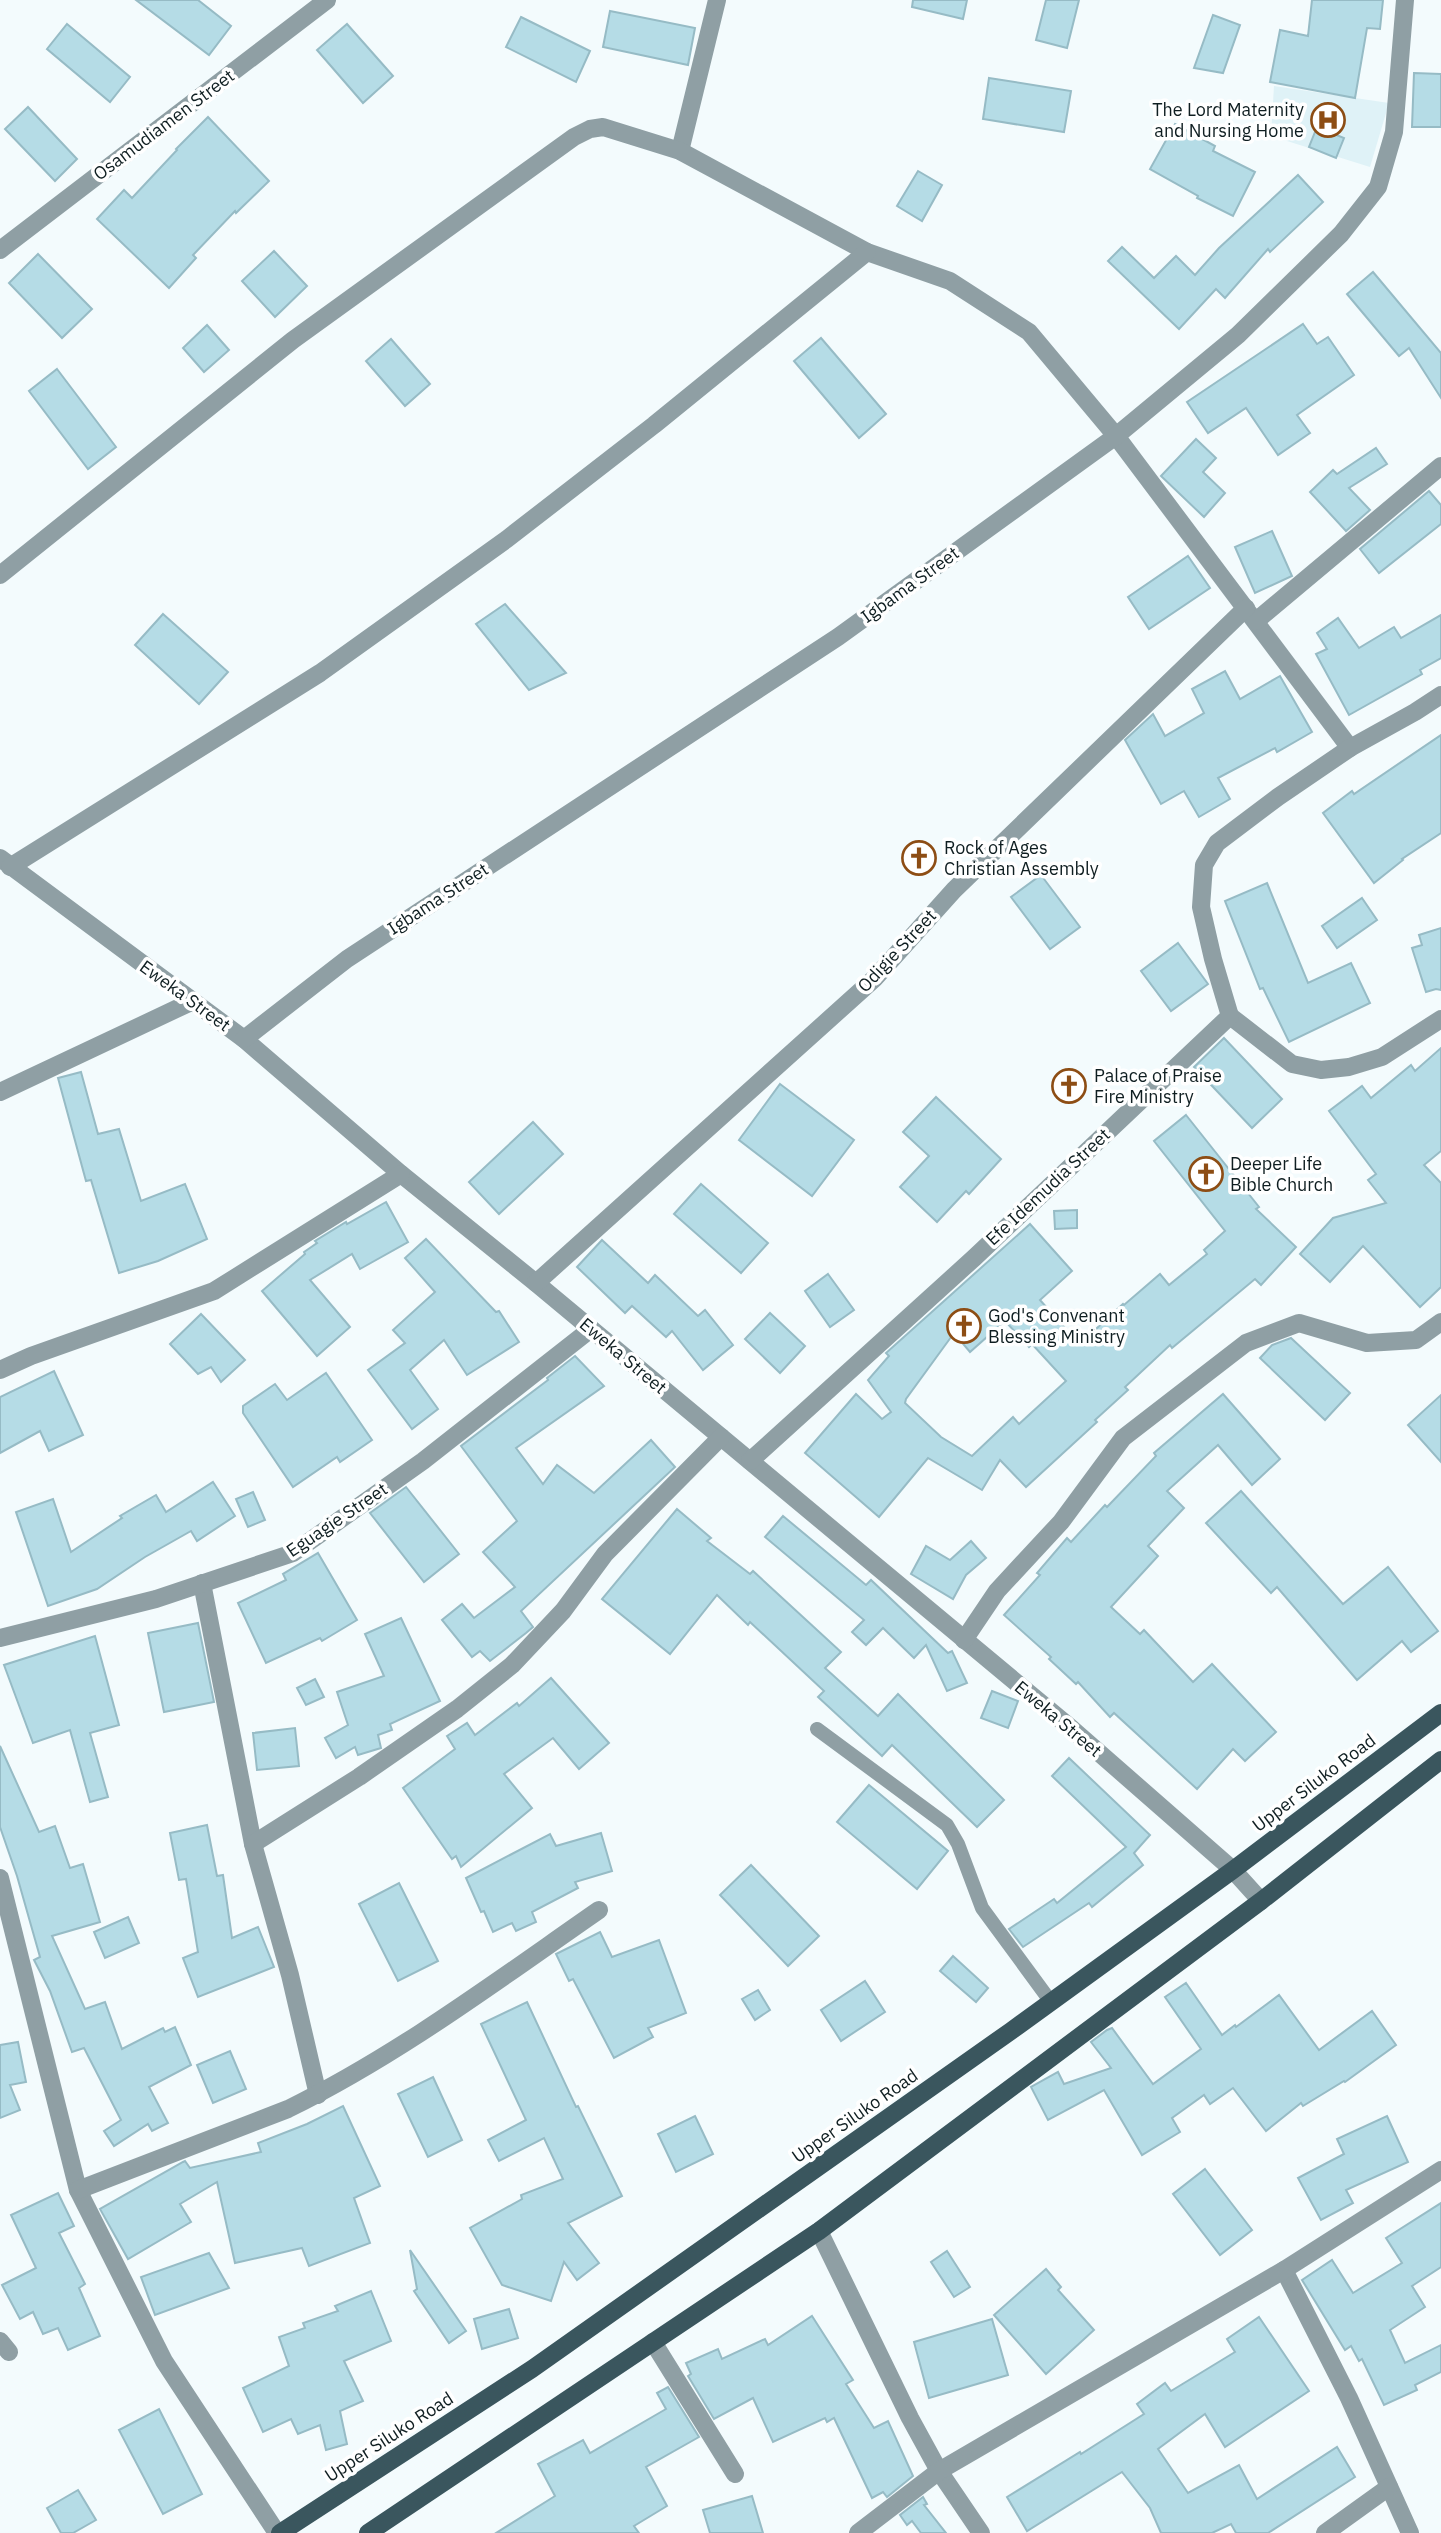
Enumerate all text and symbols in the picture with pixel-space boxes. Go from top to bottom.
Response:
street label: Osamudiamen Street [88,64,239,185]
place label: The Lord Maternity and Nursing Home [1152,98,1304,142]
hospital icon: The Lord Maternity and Nursing Home [1309,101,1347,139]
street label: Igbama Street [856,541,963,628]
place label: Rock of Ages Christian Assembly [944,836,1099,880]
church icon: Rock of Ages Christian Assembly [900,839,938,877]
street label: Igbama Street [383,857,493,940]
street label: Odigie Street [852,904,941,997]
street label: Eweka Street [135,955,235,1036]
place label: Palace of Praise Fire Ministry [1094,1064,1222,1108]
church icon: Palace of Praise Fire Ministry [1050,1067,1088,1105]
street label: Efe Idemudia Street [981,1123,1115,1250]
place label: Deeper Life Bible Church [1230,1152,1333,1196]
church icon: Deeper Life Bible Church [1187,1155,1225,1193]
place label: God's Convenant Blessing Ministry [988,1304,1125,1348]
church icon: God's Convenant Blessing Ministry [945,1307,983,1345]
street label: Eweka Street [575,1312,672,1399]
street label: Eguagie Street [282,1477,392,1562]
street label: Eweka Street [1010,1675,1107,1762]
street label: Upper Siluko Road [1247,1729,1380,1837]
street label: Upper Siluko Road [787,2063,922,2168]
street label: Upper Siluko Road [320,2386,457,2487]

